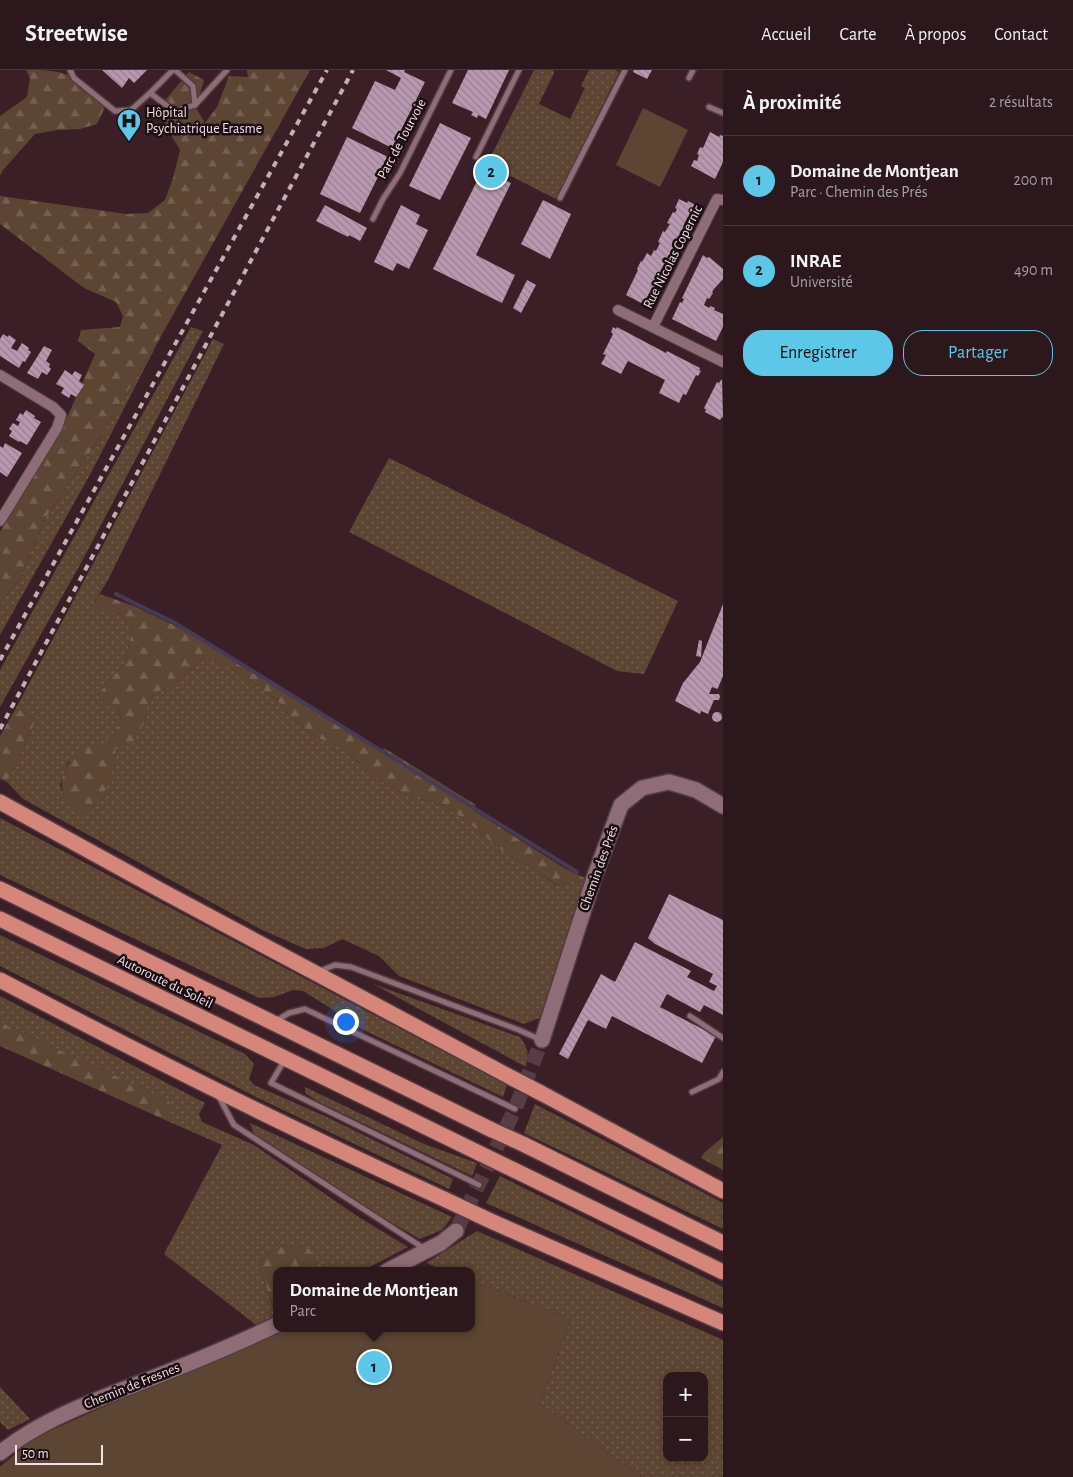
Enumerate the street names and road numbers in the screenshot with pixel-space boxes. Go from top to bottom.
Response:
street label: Parc de Tourvoie [375,97,429,181]
street label: Rue Nicolas Copernic [641,203,705,311]
street label: Chemin des Prés [577,824,621,912]
street label: Autoroute du Soleil [115,953,215,1011]
street label: Chemin de Fresnes [82,1360,182,1412]

